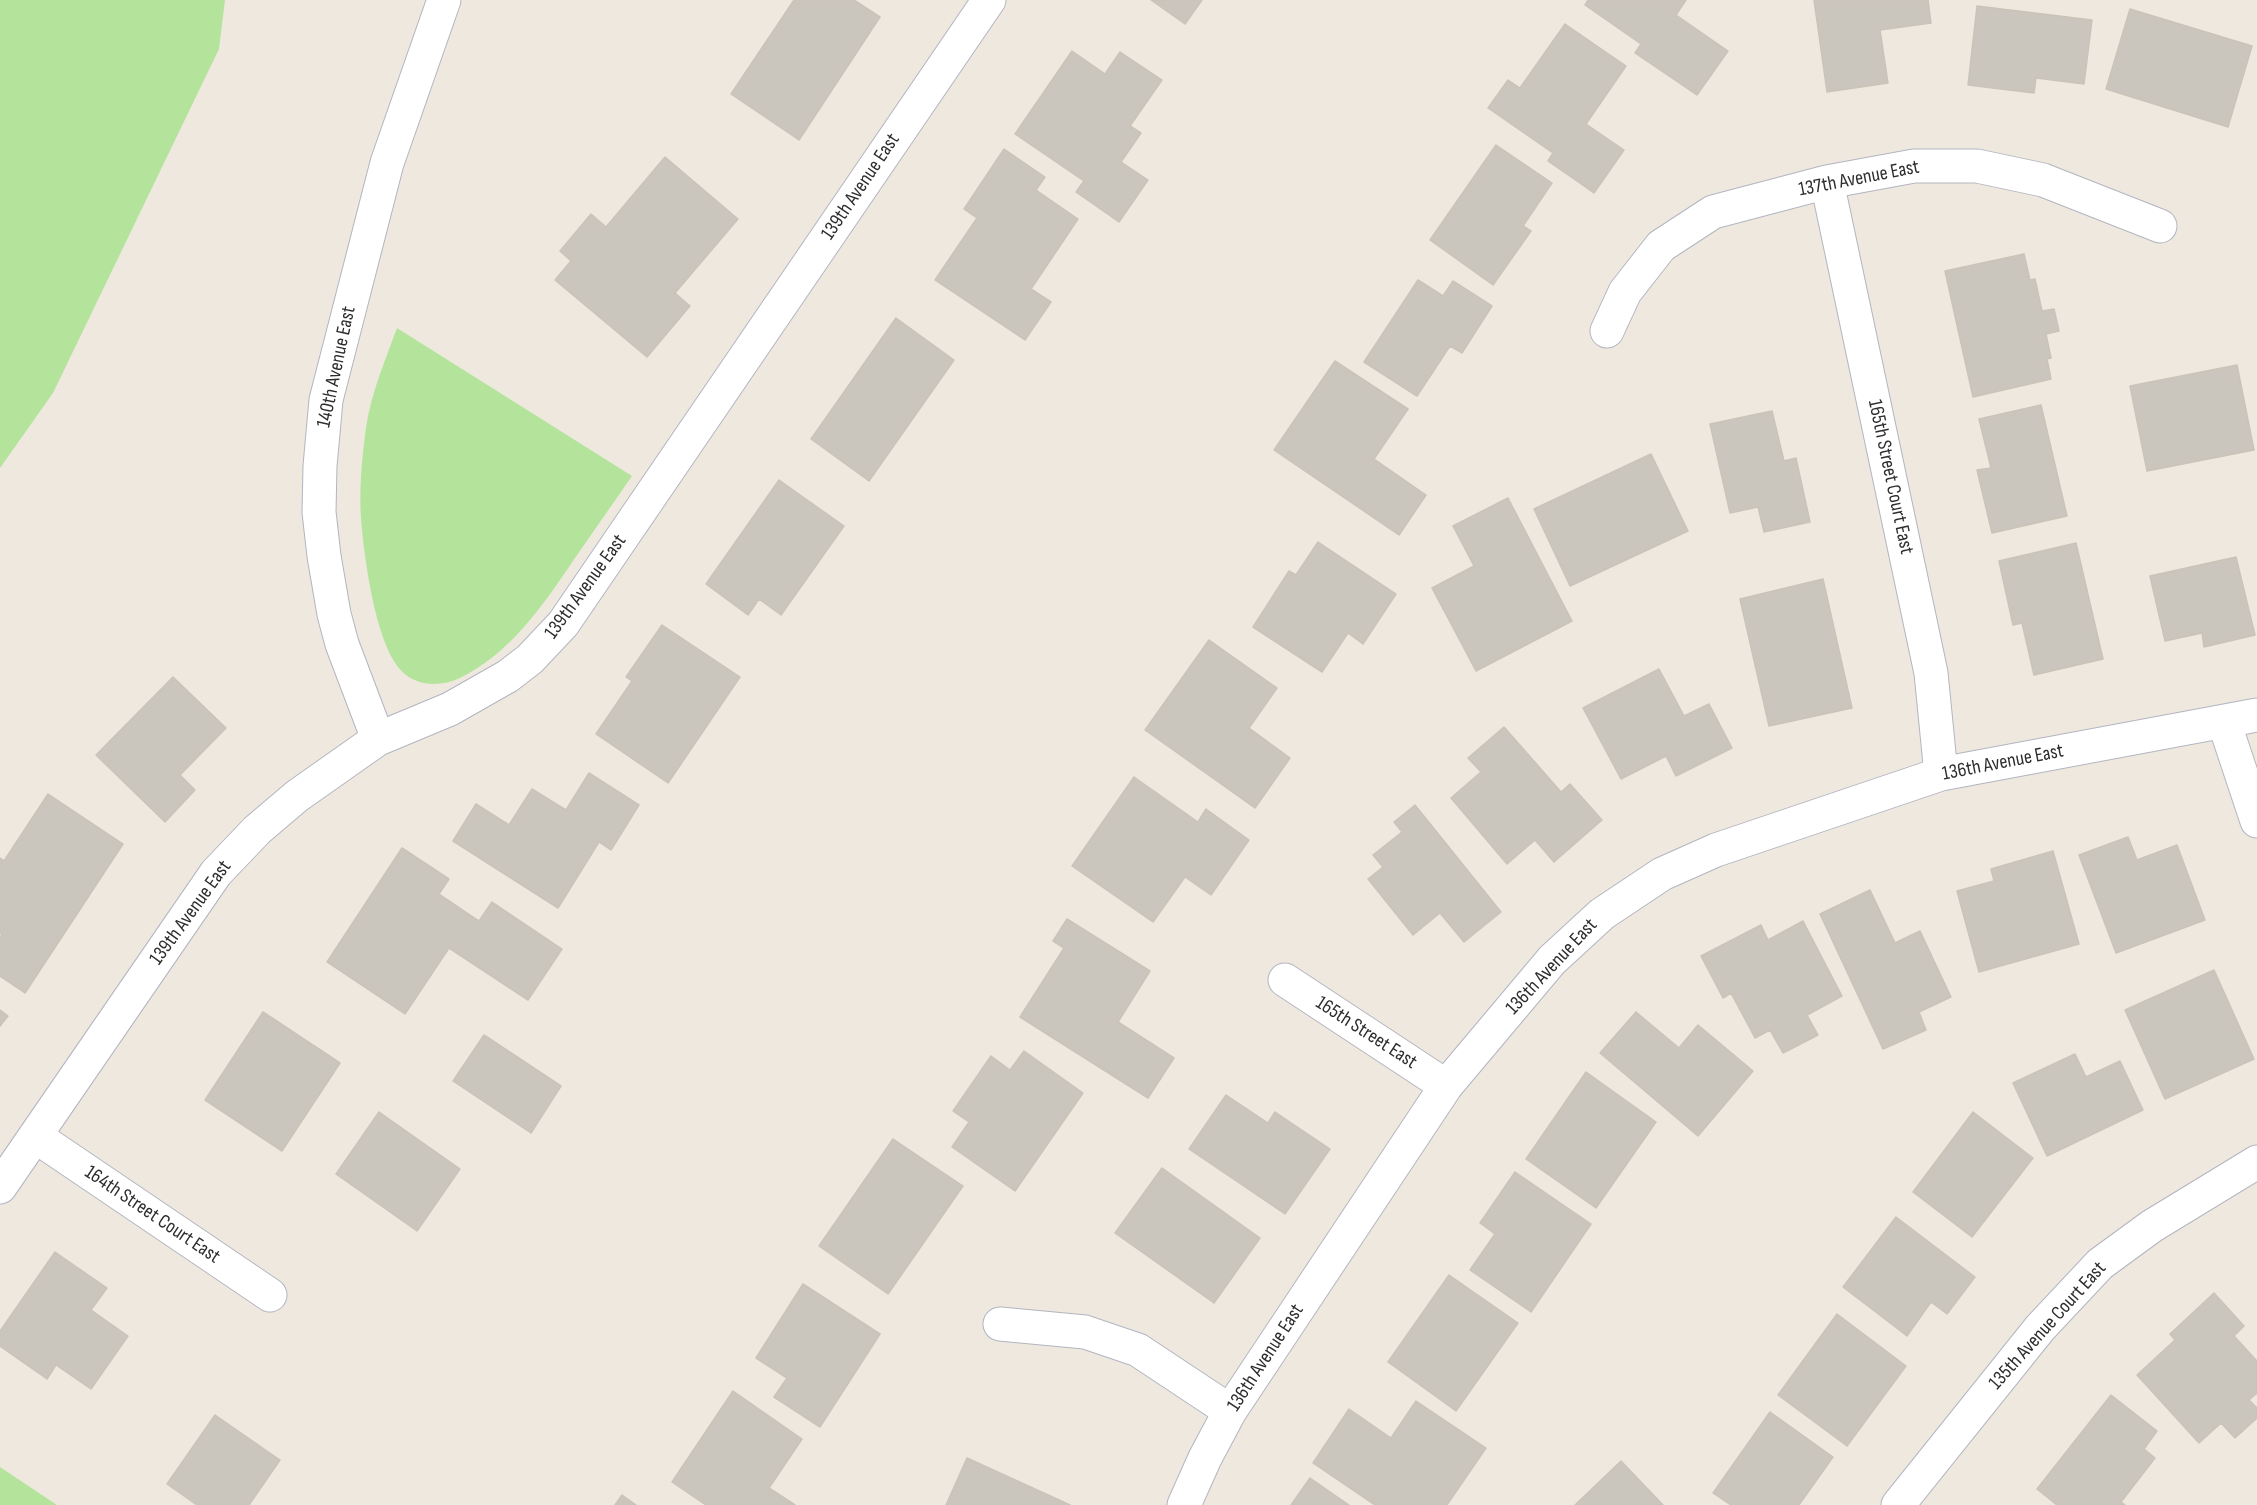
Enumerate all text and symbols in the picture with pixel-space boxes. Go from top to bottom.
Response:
street label: 139th Avenue East [817,129,905,245]
street label: 137th Avenue East [1797,156,1921,202]
street label: 140th Avenue East [312,304,362,430]
street label: 165th Street Court East [1862,398,1918,556]
street label: 139th Avenue East [540,530,632,644]
street label: 136th Avenue East [1940,739,2066,787]
street label: 139th Avenue East [145,856,237,970]
street label: 136th Avenue East [1501,914,1603,1020]
street label: 165th Street East [1311,991,1421,1075]
street label: 164th Street Court East [80,1161,224,1269]
street label: 135th Avenue Court East [1984,1257,2112,1395]
street label: 136th Avenue East [1222,1300,1310,1416]

